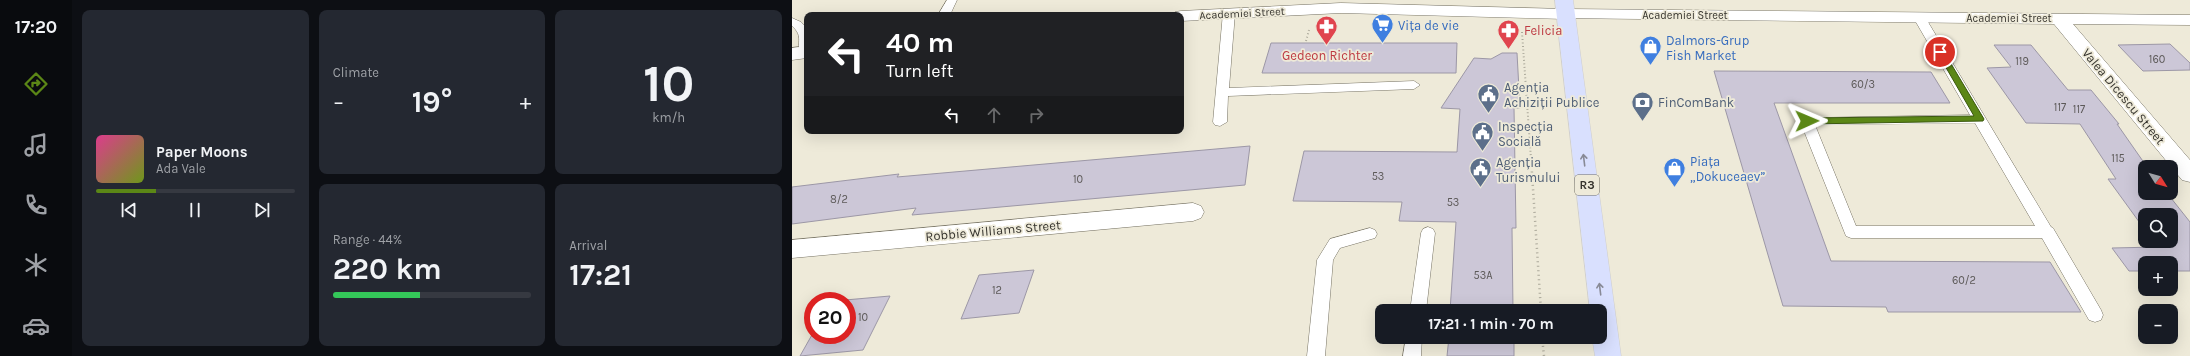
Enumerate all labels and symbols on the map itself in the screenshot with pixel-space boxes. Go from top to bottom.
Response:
street label: Academiei Street [1199,5,1285,22]
street label: Academiei Street [1642,9,1728,22]
supermarket icon: Vița de vie [1369,12,1395,45]
street label: Academiei Street [1966,12,2052,25]
pharmacy icon: Gedeon Richter [1314,14,1340,47]
pharmacy icon: Felicia [1495,17,1521,50]
place label: Vița de vie [1398,18,1459,33]
place label: Felicia [1524,23,1562,38]
place label: Dalmors-Grup Fish Market [1666,33,1749,63]
shop icon: Dalmors-Grup Fish Market [1638,34,1664,67]
pin [1923,35,1957,69]
street label: Valea Dicescu Street [2079,45,2168,147]
place label: Gedeon Richter [1282,48,1372,63]
house number: 160 [2149,53,2165,66]
house number: 119 [2015,55,2029,68]
house number: 60/3 [1851,78,1875,91]
place label: Agenția Achiziții Publice [1504,80,1600,110]
public building icon: Agenția Achiziții Publice [1475,81,1501,114]
bank icon: FinComBank [1630,89,1656,122]
place label: FinComBank [1658,95,1734,110]
position arrow [1786,100,1828,142]
house number: 117 [2054,101,2066,114]
house number: 117 [2073,103,2085,116]
place label: Inspecția Socială [1498,119,1553,149]
public building icon: Inspecția Socială [1470,120,1496,153]
house number: 115 [2111,152,2125,165]
one-way arrow [1580,154,1588,167]
place label: Piața „Dokuceaev” [1690,154,1765,184]
place label: Agenția Turismului [1496,155,1560,185]
shop icon: Piața „Dokuceaev” [1662,155,1688,188]
public building icon: Agenția Turismului [1468,156,1494,189]
north arrow [2138,160,2178,200]
house number: 53 [1372,170,1384,183]
house number: 10 [1073,173,1083,186]
road number: R3 [1575,175,1599,195]
house number: 8/2 [830,193,848,206]
house number: 53 [1447,196,1459,209]
street label: Robbie Williams Street [925,217,1061,244]
house number: 53A [1473,269,1493,282]
house number: 60/2 [1952,274,1976,287]
one-way arrow [1597,283,1604,296]
house number: 12 [992,284,1002,297]
speed limit sign: 20 [804,292,856,344]
house number: 10 [858,311,868,324]

